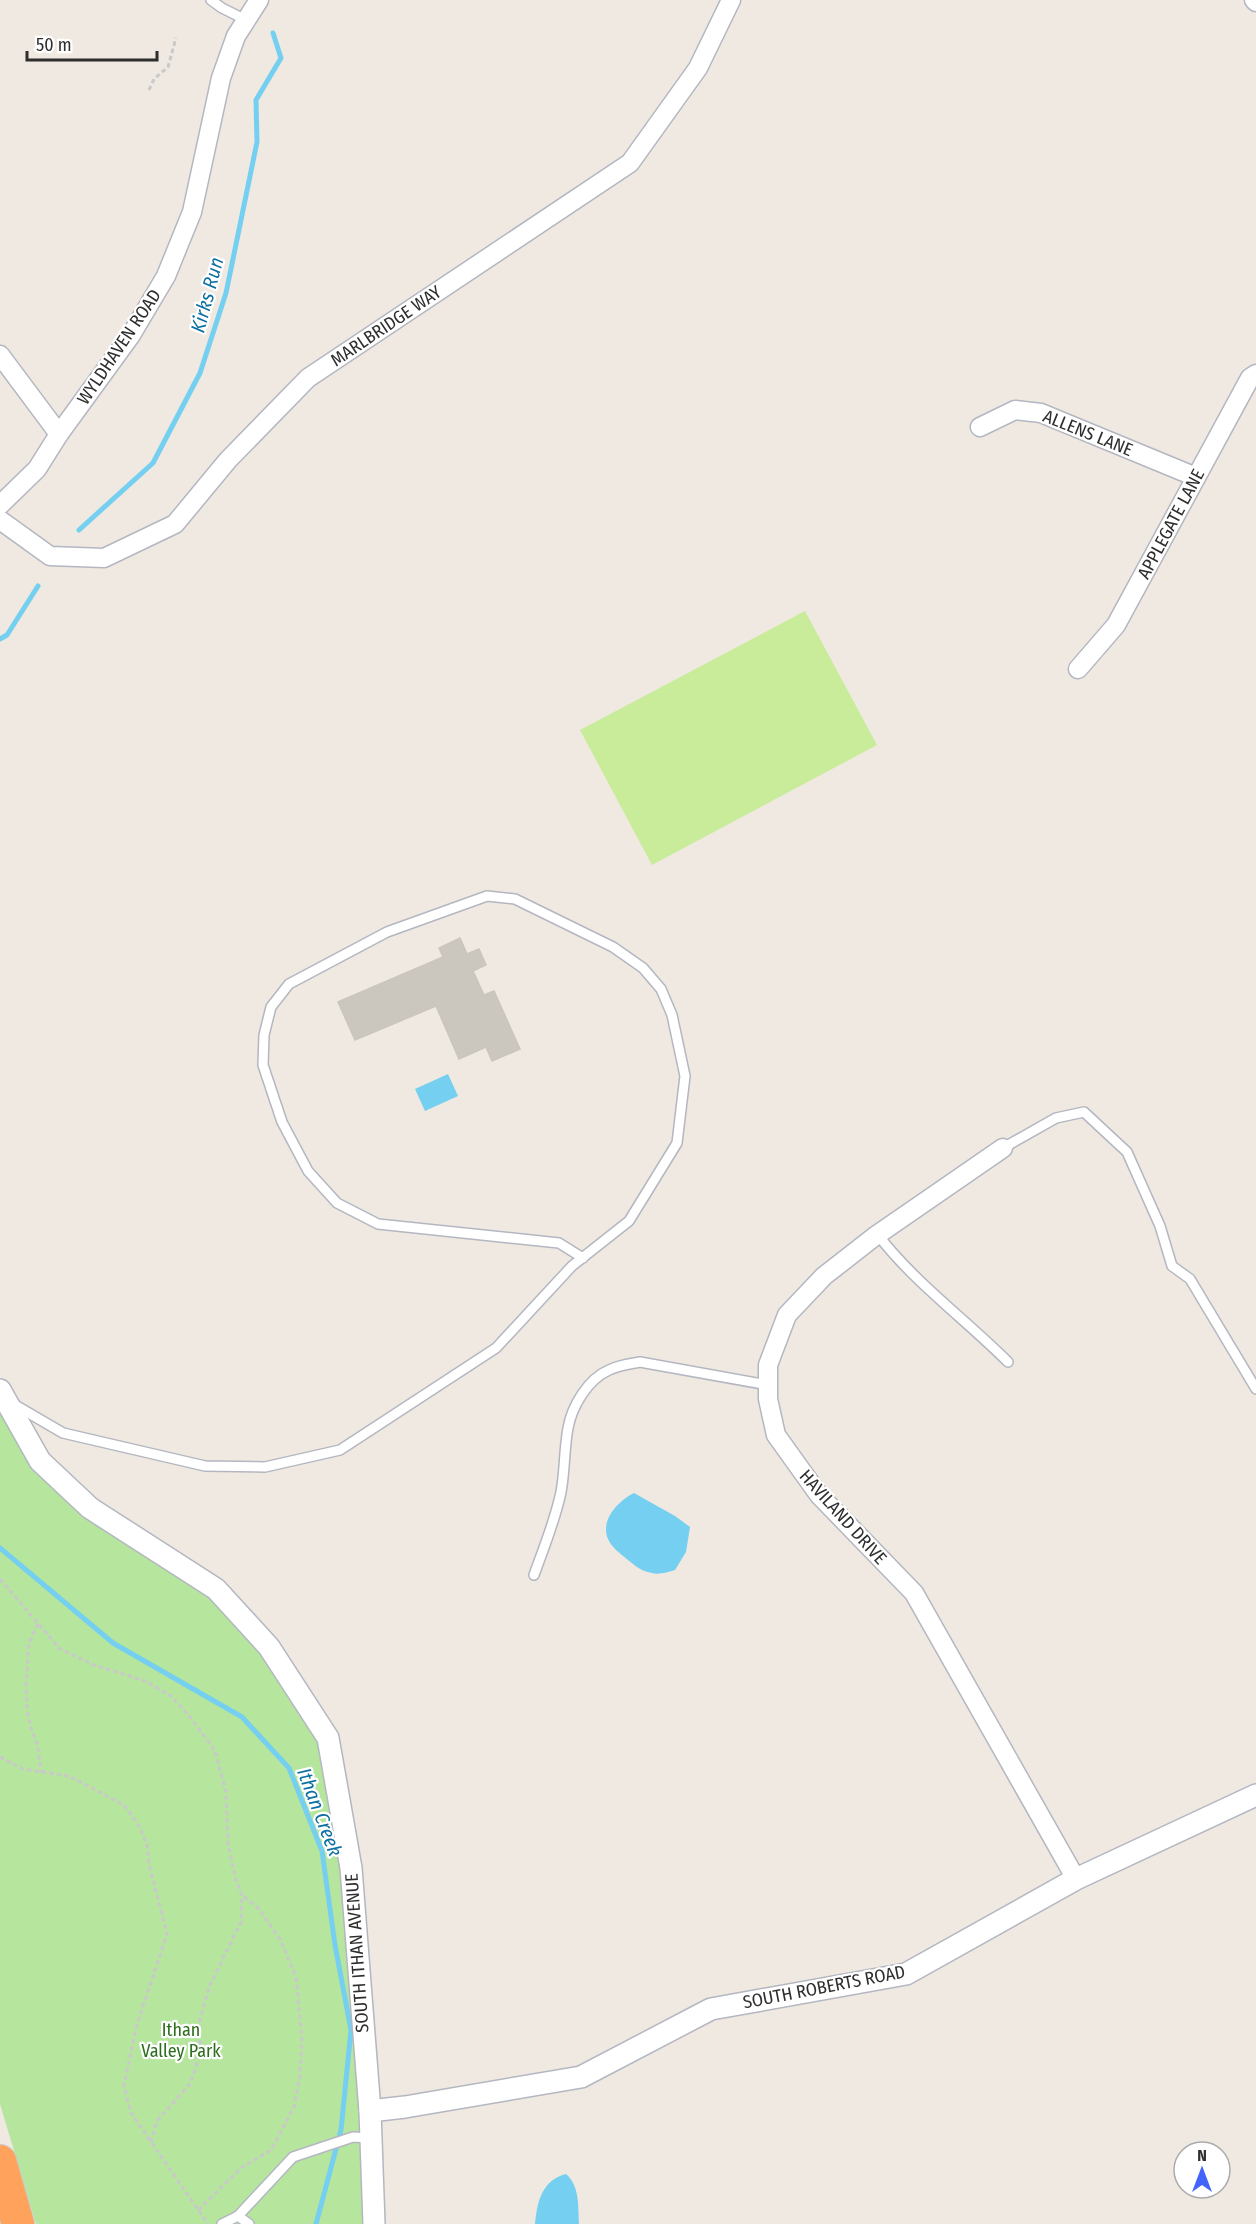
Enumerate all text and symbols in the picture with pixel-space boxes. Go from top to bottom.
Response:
scale bar [27,24,158,62]
text: 50 m [36,34,72,56]
water label: Kirks Run [185,255,229,335]
street label: MARLBRIDGE WAY [326,281,446,371]
street label: WYLDHAVEN ROAD [72,285,166,409]
street label: ALLENS LANE [1040,405,1136,461]
street label: APPLEGATE LANE [1133,465,1209,583]
street label: HAVILAND DRIVE [795,1465,891,1569]
water label: Ithan Creek [292,1764,348,1860]
street label: SOUTH ITHAN AVENUE [340,1873,374,2033]
street label: SOUTH ROBERTS ROAD [741,1960,907,2014]
park label: Ithan Valley Park [141,2019,221,2062]
north arrow [1172,2140,1232,2200]
text: N [1197,2146,1207,2165]

